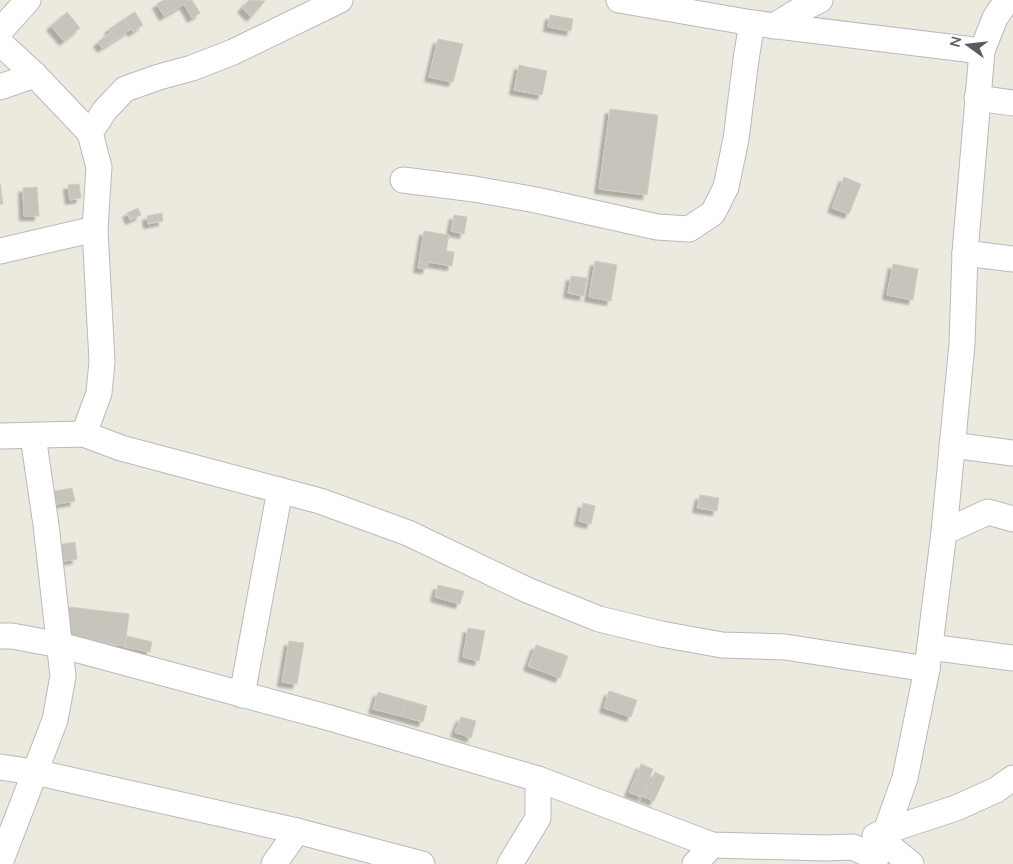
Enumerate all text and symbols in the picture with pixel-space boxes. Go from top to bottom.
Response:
north arrow [943,20,993,70]
text: N [945,34,966,49]

